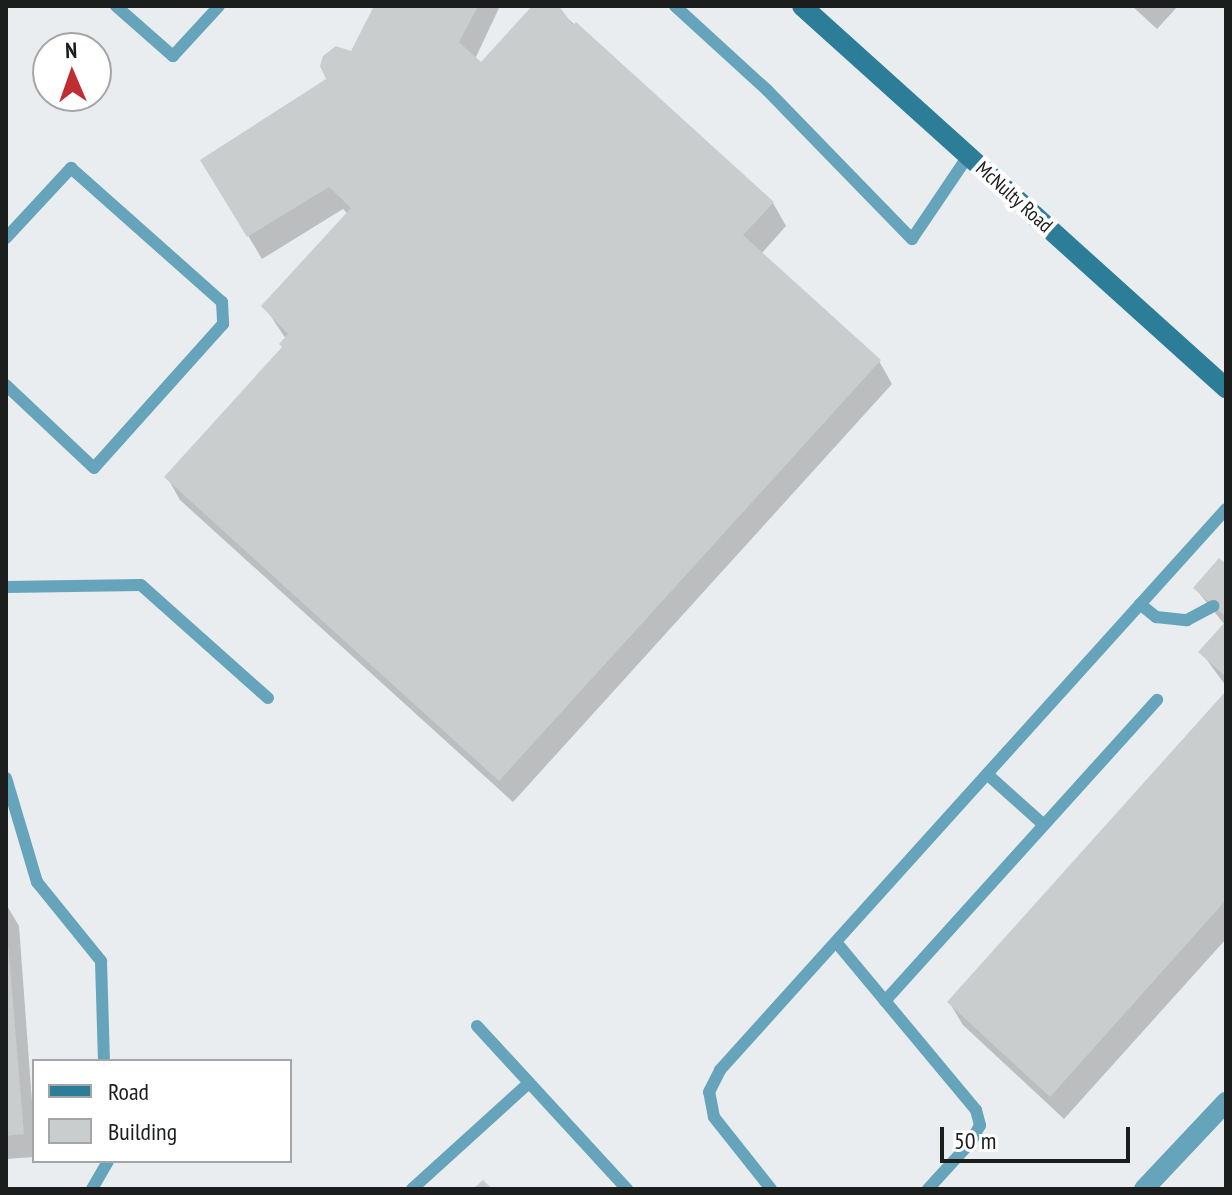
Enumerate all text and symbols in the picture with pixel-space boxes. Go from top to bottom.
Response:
north arrow [32,32,112,112]
text: N [65,36,78,64]
street label: McNulty Road [971,156,1057,238]
legend [32,1059,292,1163]
text: Road [108,1076,149,1107]
scale bar [944,1111,1134,1161]
text: Building [108,1116,177,1147]
text: 50 m [954,1125,996,1156]

